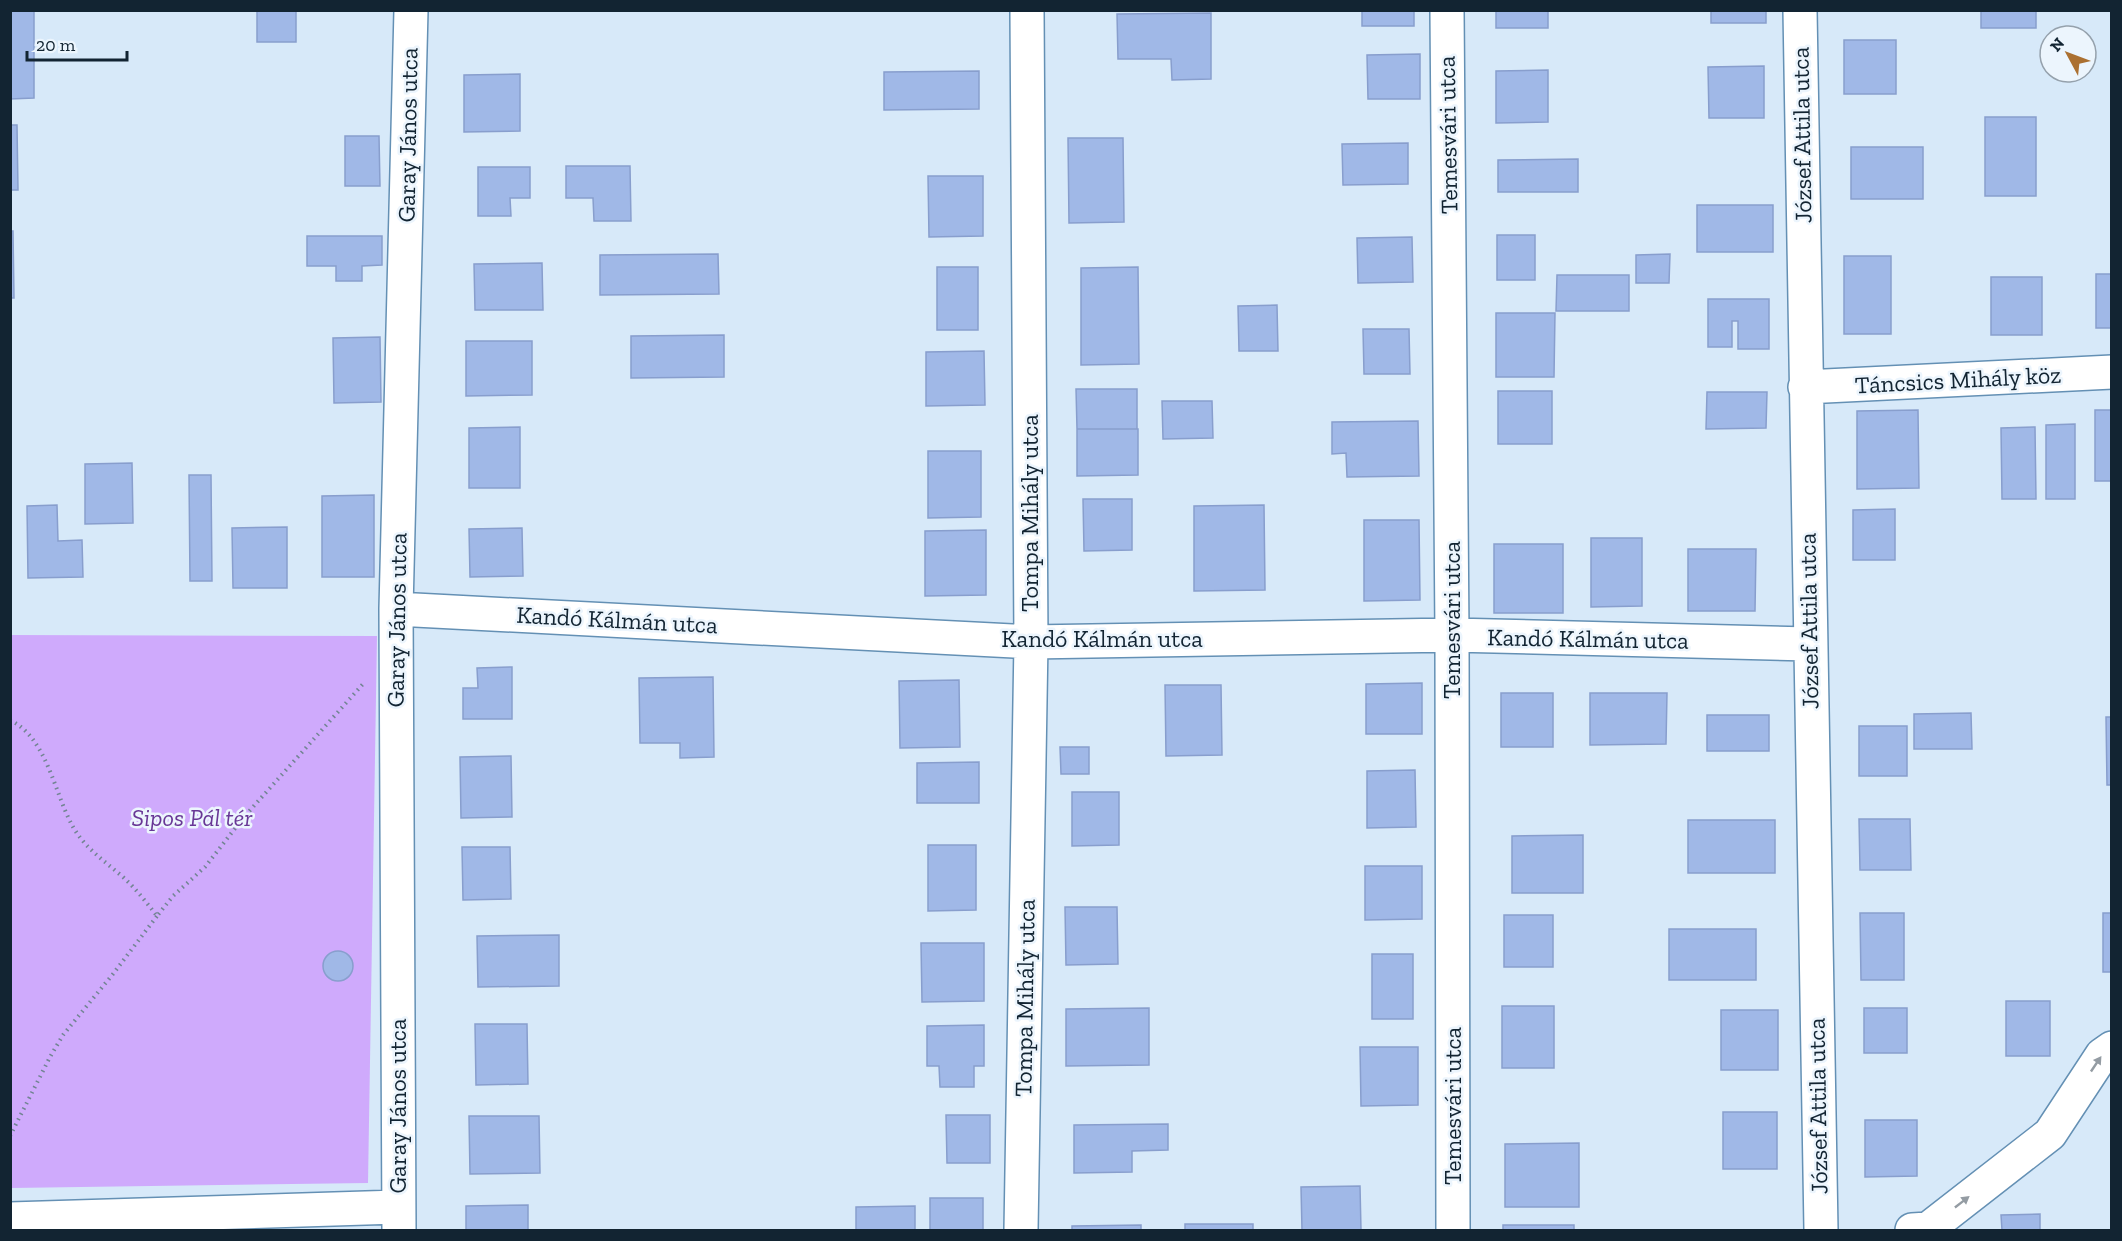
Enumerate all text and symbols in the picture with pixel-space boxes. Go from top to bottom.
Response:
scale bar [27,24,128,62]
north arrow [2038,24,2098,84]
text: 20 m [36,34,76,56]
text: N [2046,34,2068,55]
street label: József Attila utca [1785,46,1818,223]
street label: Garay János utca [391,47,424,223]
street label: Temesvári utca [1432,55,1463,214]
street label: Táncsics Mihály köz [1854,360,2062,399]
street label: Tompa Mihály utca [1015,414,1044,612]
street label: Garay János utca [380,532,413,708]
street label: József Attila utca [1792,532,1825,709]
street label: Temesvári utca [1437,540,1466,699]
street label: Kandó Kálmán utca [516,600,719,639]
street label: Kandó Kálmán utca [1487,622,1689,655]
street label: Kandó Kálmán utca [1001,624,1203,653]
park label: Sipos Pál tér [131,803,253,832]
street label: Tompa Mihály utca [1008,898,1041,1097]
street label: József Attila utca [1801,1017,1834,1194]
street label: Garay János utca [383,1018,412,1193]
street label: Temesvári utca [1438,1026,1467,1185]
one-way arrow [2090,1056,2101,1072]
one-way arrow [1954,1197,1969,1209]

